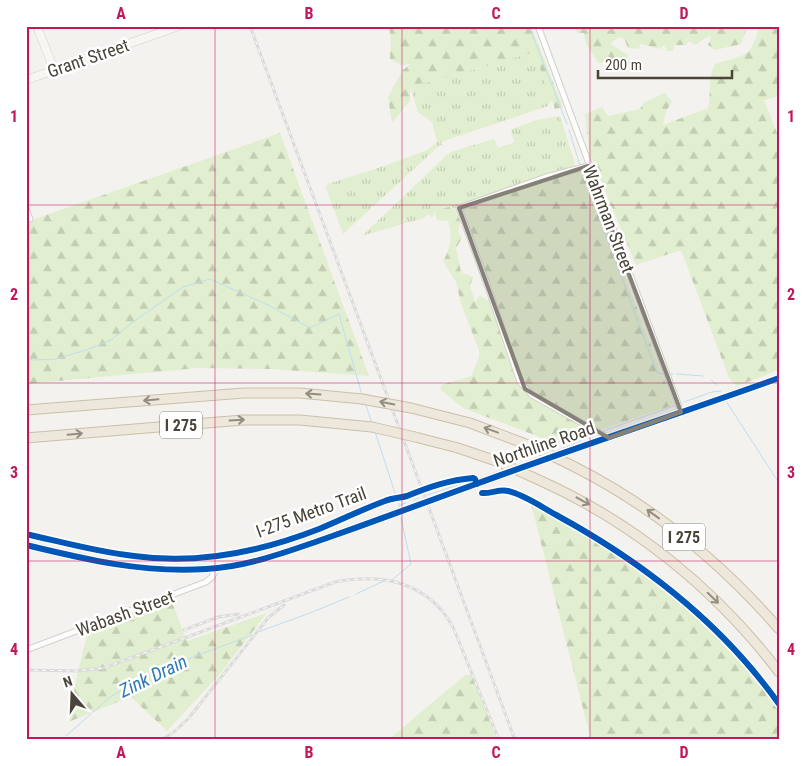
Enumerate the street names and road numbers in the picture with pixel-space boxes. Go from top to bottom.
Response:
street label: Grant Street [45,34,131,82]
street label: Wahrman Street [579,162,639,276]
road number: I 275 [160,412,202,438]
street label: Northline Road [491,417,597,471]
street label: I-275 Metro Trail [253,482,369,542]
road number: I 275 [663,524,705,550]
street label: Wabash Street [73,586,177,640]

